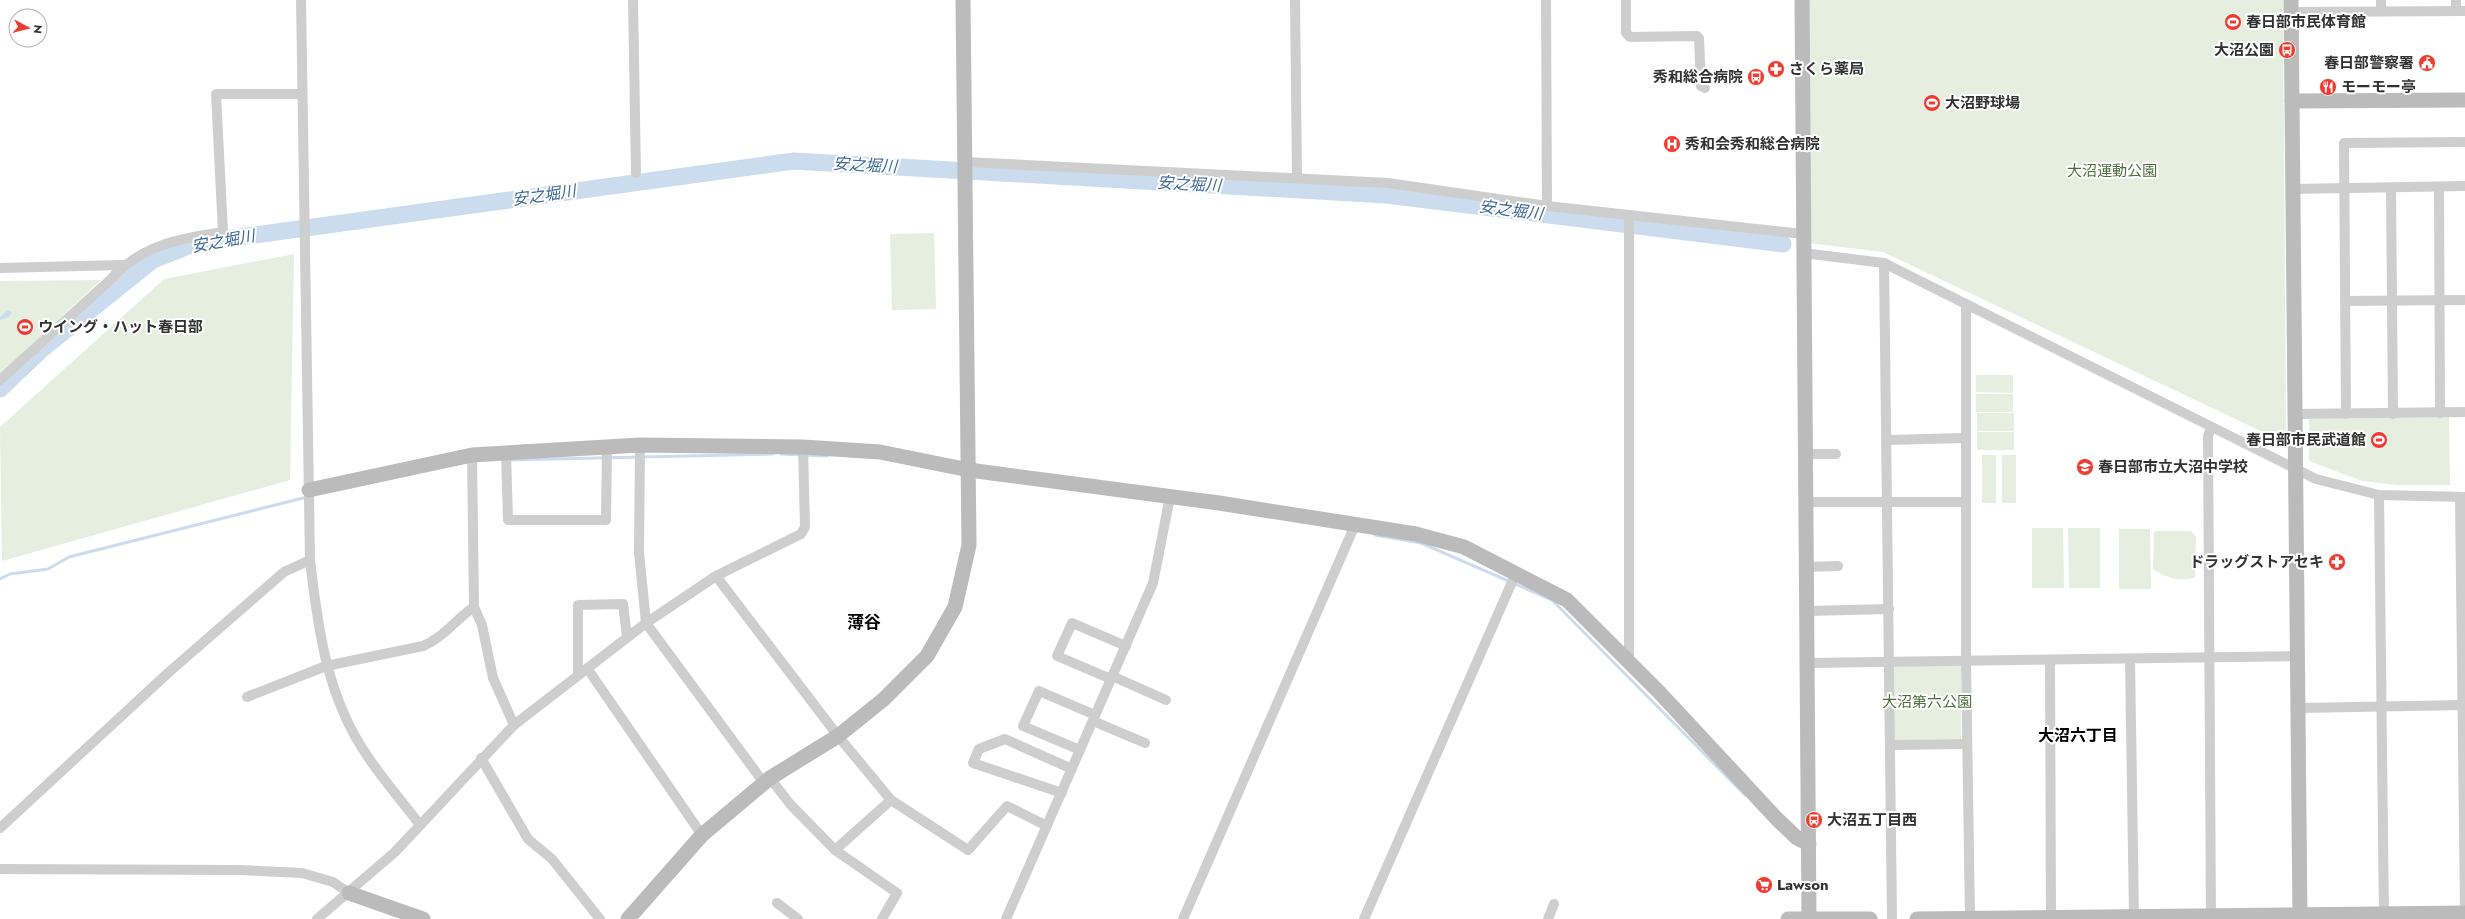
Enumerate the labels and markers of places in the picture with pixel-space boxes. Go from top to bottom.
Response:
place label: 春日部市民体育館 [2246,11,2366,33]
sports icon: 春日部市民体育館 [2223,12,2243,32]
place label: 大沼公園 [2214,39,2274,61]
bus stop icon: 大沼公園 [2277,40,2297,60]
place label: 春日部警察署 [2324,52,2414,74]
public building icon: 春日部警察署 [2417,53,2437,73]
place label: さくら薬局 [1789,58,1864,80]
pharmacy icon: さくら薬局 [1766,59,1786,79]
place label: 秀和総合病院 [1653,66,1743,88]
bus stop icon: 秀和総合病院 [1746,67,1766,87]
place label: モーモー亭 [2341,76,2416,98]
restaurant icon: モーモー亭 [2318,77,2338,97]
place label: 大沼野球場 [1945,92,2020,114]
sports icon: 大沼野球場 [1922,93,1942,113]
place label: 秀和会秀和総合病院 [1685,133,1820,155]
hospital icon: 秀和会秀和総合病院 [1662,134,1682,154]
place label: ウイング・ハット春日部 [38,316,203,338]
sports icon: ウイング・ハット春日部 [15,317,35,337]
place label: 春日部市民武道館 [2246,429,2366,451]
sports icon: 春日部市民武道館 [2369,430,2389,450]
place label: 春日部市立大沼中学校 [2098,456,2248,478]
school or university icon: 春日部市立大沼中学校 [2075,457,2095,477]
place label: ドラッグストアセキ [2189,551,2324,573]
pharmacy icon: ドラッグストアセキ [2327,552,2347,572]
place label: 大沼五丁目西 [1827,809,1917,831]
bus stop icon: 大沼五丁目西 [1804,810,1824,830]
place label: Lawson [1777,874,1829,896]
supermarket icon: Lawson [1754,875,1774,895]

